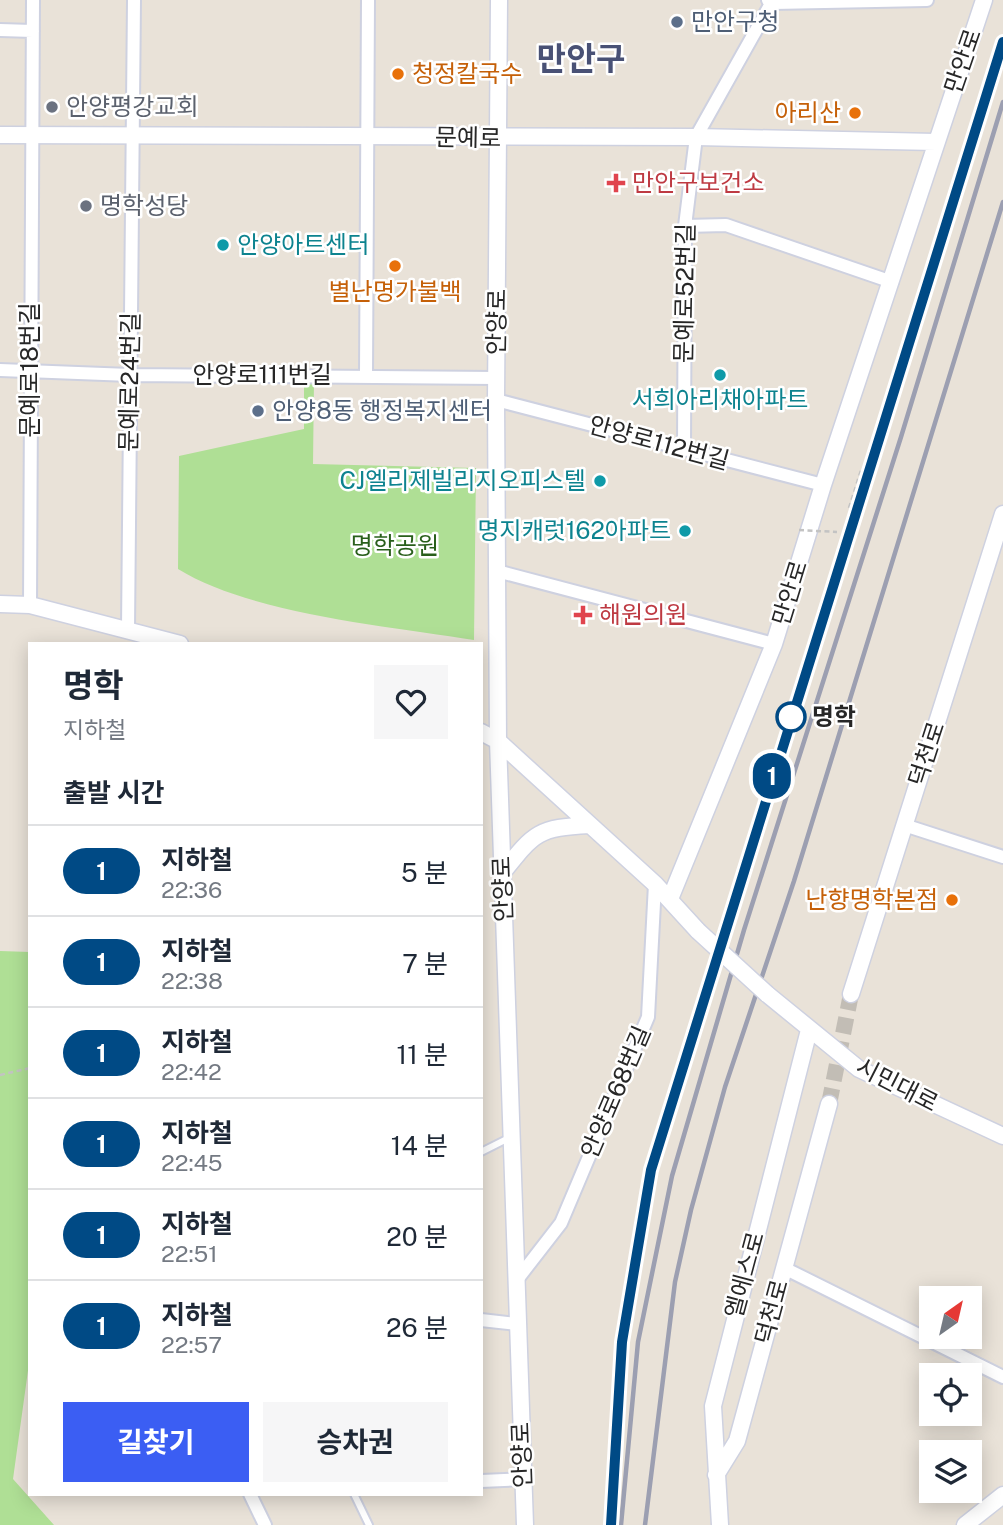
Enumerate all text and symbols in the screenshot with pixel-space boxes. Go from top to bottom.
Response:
place label: 만안구청 [691,7,779,35]
marker: 만안구청 [669,14,685,30]
street label: 만안로 [938,25,986,97]
district label: 만안구 [537,40,625,77]
place label: 청정칼국수 [412,59,522,87]
marker: 청정칼국수 [390,66,406,82]
place label: 안양평강교회 [66,92,198,120]
place label: 아리산 [775,98,841,126]
marker: 안양평강교회 [44,99,60,115]
marker: 아리산 [847,105,863,121]
street label: 문예로 [435,122,501,152]
place label: 만안구보건소 [632,168,764,196]
marker: 만안구보건소 [606,173,626,193]
place label: 명학성당 [100,191,188,219]
marker: 명학성당 [78,198,94,214]
street label: 문예로52번길 [669,223,699,363]
place label: 안양아트센터 [237,230,369,258]
marker: 안양아트센터 [215,237,231,253]
marker: 별난명가불백 [387,258,403,274]
place label: 별난명가불백 [329,277,461,305]
street label: 안양로 [481,289,511,355]
street label: 문예로18번길 [15,302,43,438]
street label: 문예로24번길 [114,312,144,452]
street label: 안양로111번길 [192,360,332,388]
marker: 서희아리채아파트 [712,367,728,383]
place label: 서희아리채아파트 [632,385,808,413]
place label: 안양8동 행정복지센터 [272,396,492,424]
marker: 안양8동 행정복지센터 [250,403,266,419]
street label: 안양로112번길 [586,410,733,474]
place label: CJ엘리제빌리지오피스텔 [340,466,586,494]
marker: CJ엘리제빌리지오피스텔 [592,473,608,489]
place label: 명지캐럿162아파트 [477,516,671,544]
marker: 명지캐럿162아파트 [677,523,693,539]
park label: 명학공원 [351,531,439,559]
street label: 만안로 [766,557,812,628]
place label: 해원의원 [599,600,687,628]
marker: 해원의원 [573,605,593,625]
button: heart [374,665,448,739]
text: 명학 [63,666,124,704]
marker: 명학 [776,702,806,732]
place label: 명학 [812,702,856,730]
text: 지하철 [63,716,126,743]
street label: 덕천로 [902,718,950,790]
line badge: 1 [749,753,795,799]
text: 1 [767,762,777,790]
text: 출발 시간 [63,777,165,808]
text: 지하철 [161,844,233,875]
street label: 안양로 [487,855,517,923]
text: 1 [96,857,107,885]
text: 5 분 [401,857,448,888]
text: 22:36 [161,876,222,903]
place label: 난향명학본점 [806,885,938,913]
marker: 난향명학본점 [944,892,960,908]
text: 지하철 [161,935,233,966]
text: 1 [96,948,107,976]
text: 7 분 [402,948,448,979]
text: 22:38 [161,967,223,994]
street label: 안양로68번길 [575,1021,655,1162]
text: 지하철 [161,1026,233,1057]
text: 1 [96,1039,107,1067]
text: 11 분 [397,1039,448,1070]
street label: 시민대로 [852,1052,943,1117]
text: 22:42 [161,1058,222,1085]
text: 지하철 [161,1117,233,1148]
text: 1 [96,1130,107,1158]
text: 14 분 [391,1130,448,1161]
text: 22:45 [161,1149,222,1176]
text: 지하철 [161,1208,233,1239]
text: 1 [96,1221,107,1249]
text: 20 분 [386,1221,448,1252]
street label: 엘에스로 [719,1228,769,1321]
text: 22:51 [161,1240,218,1267]
street label: 덕천로 [749,1276,793,1347]
north arrow [919,1286,982,1349]
map controls [919,1286,982,1503]
text: 지하철 [161,1299,233,1330]
text: 1 [96,1312,107,1340]
text: 26 분 [386,1312,448,1343]
text: 22:57 [161,1331,222,1358]
button: locate [919,1363,982,1426]
button: 길찾기 [63,1402,249,1482]
button: 승차권 [263,1402,448,1482]
street label: 안양로 [506,1421,536,1489]
button: layers [919,1440,982,1503]

